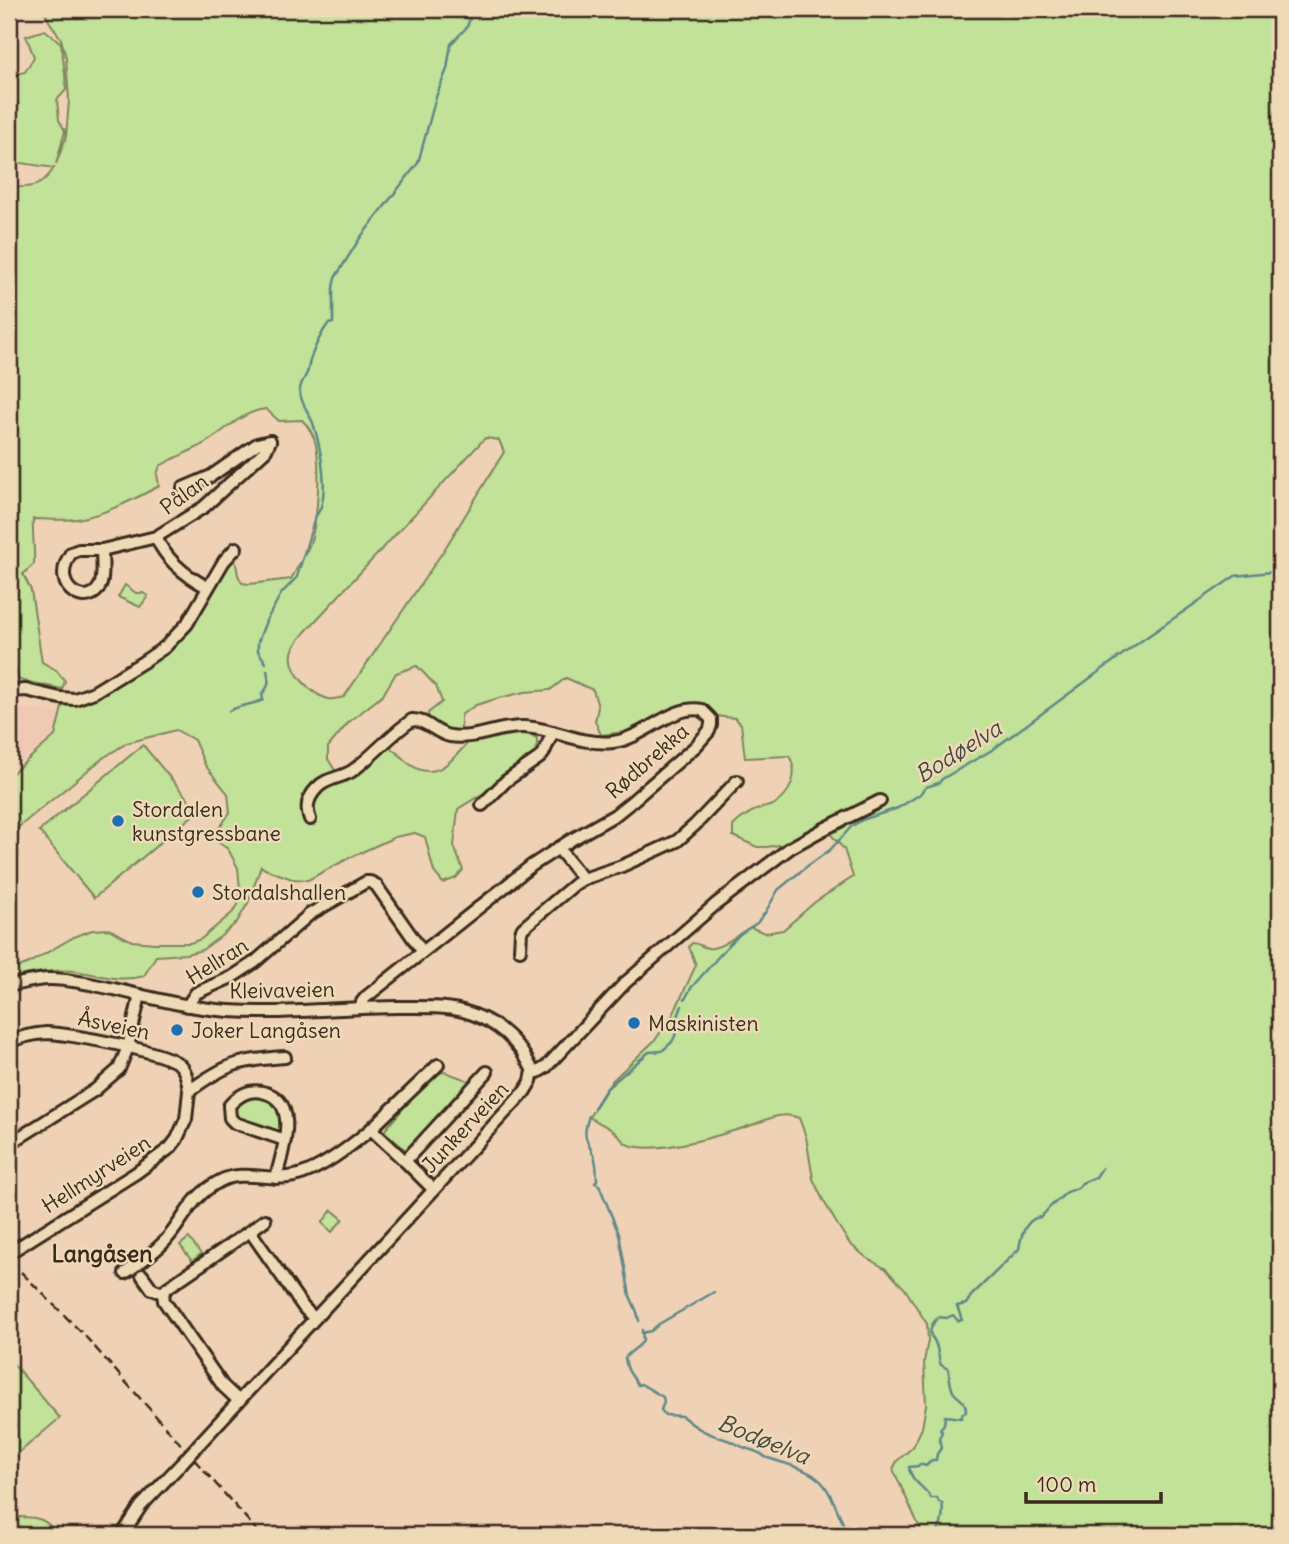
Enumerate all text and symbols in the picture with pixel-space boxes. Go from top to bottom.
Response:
street label: Pålan [155,468,213,520]
water label: Bodøelva [910,712,1008,789]
street label: Rødbrekka [600,718,694,804]
place label: Stordalen kunstgressbane [132,796,281,847]
marker: Stordalen kunstgressbane [110,813,126,829]
place label: Stordalshallen [212,879,346,906]
marker: Stordalshallen [190,884,206,900]
street label: Hellran [181,931,253,991]
street label: Kleivaveien [229,976,335,1004]
street label: Åsveien [76,1004,152,1046]
place label: Maskinisten [648,1010,759,1037]
marker: Maskinisten [626,1015,642,1031]
place label: Joker Langåsen [191,1017,341,1044]
marker: Joker Langåsen [169,1022,185,1038]
street label: Junkerveien [416,1076,514,1178]
street label: Hellmyrveien [37,1129,155,1219]
district label: Langåsen [52,1239,152,1268]
water label: Bodøelva [714,1408,816,1471]
scale bar [1026,1460,1161,1504]
text: 100 m [1037,1471,1096,1498]

